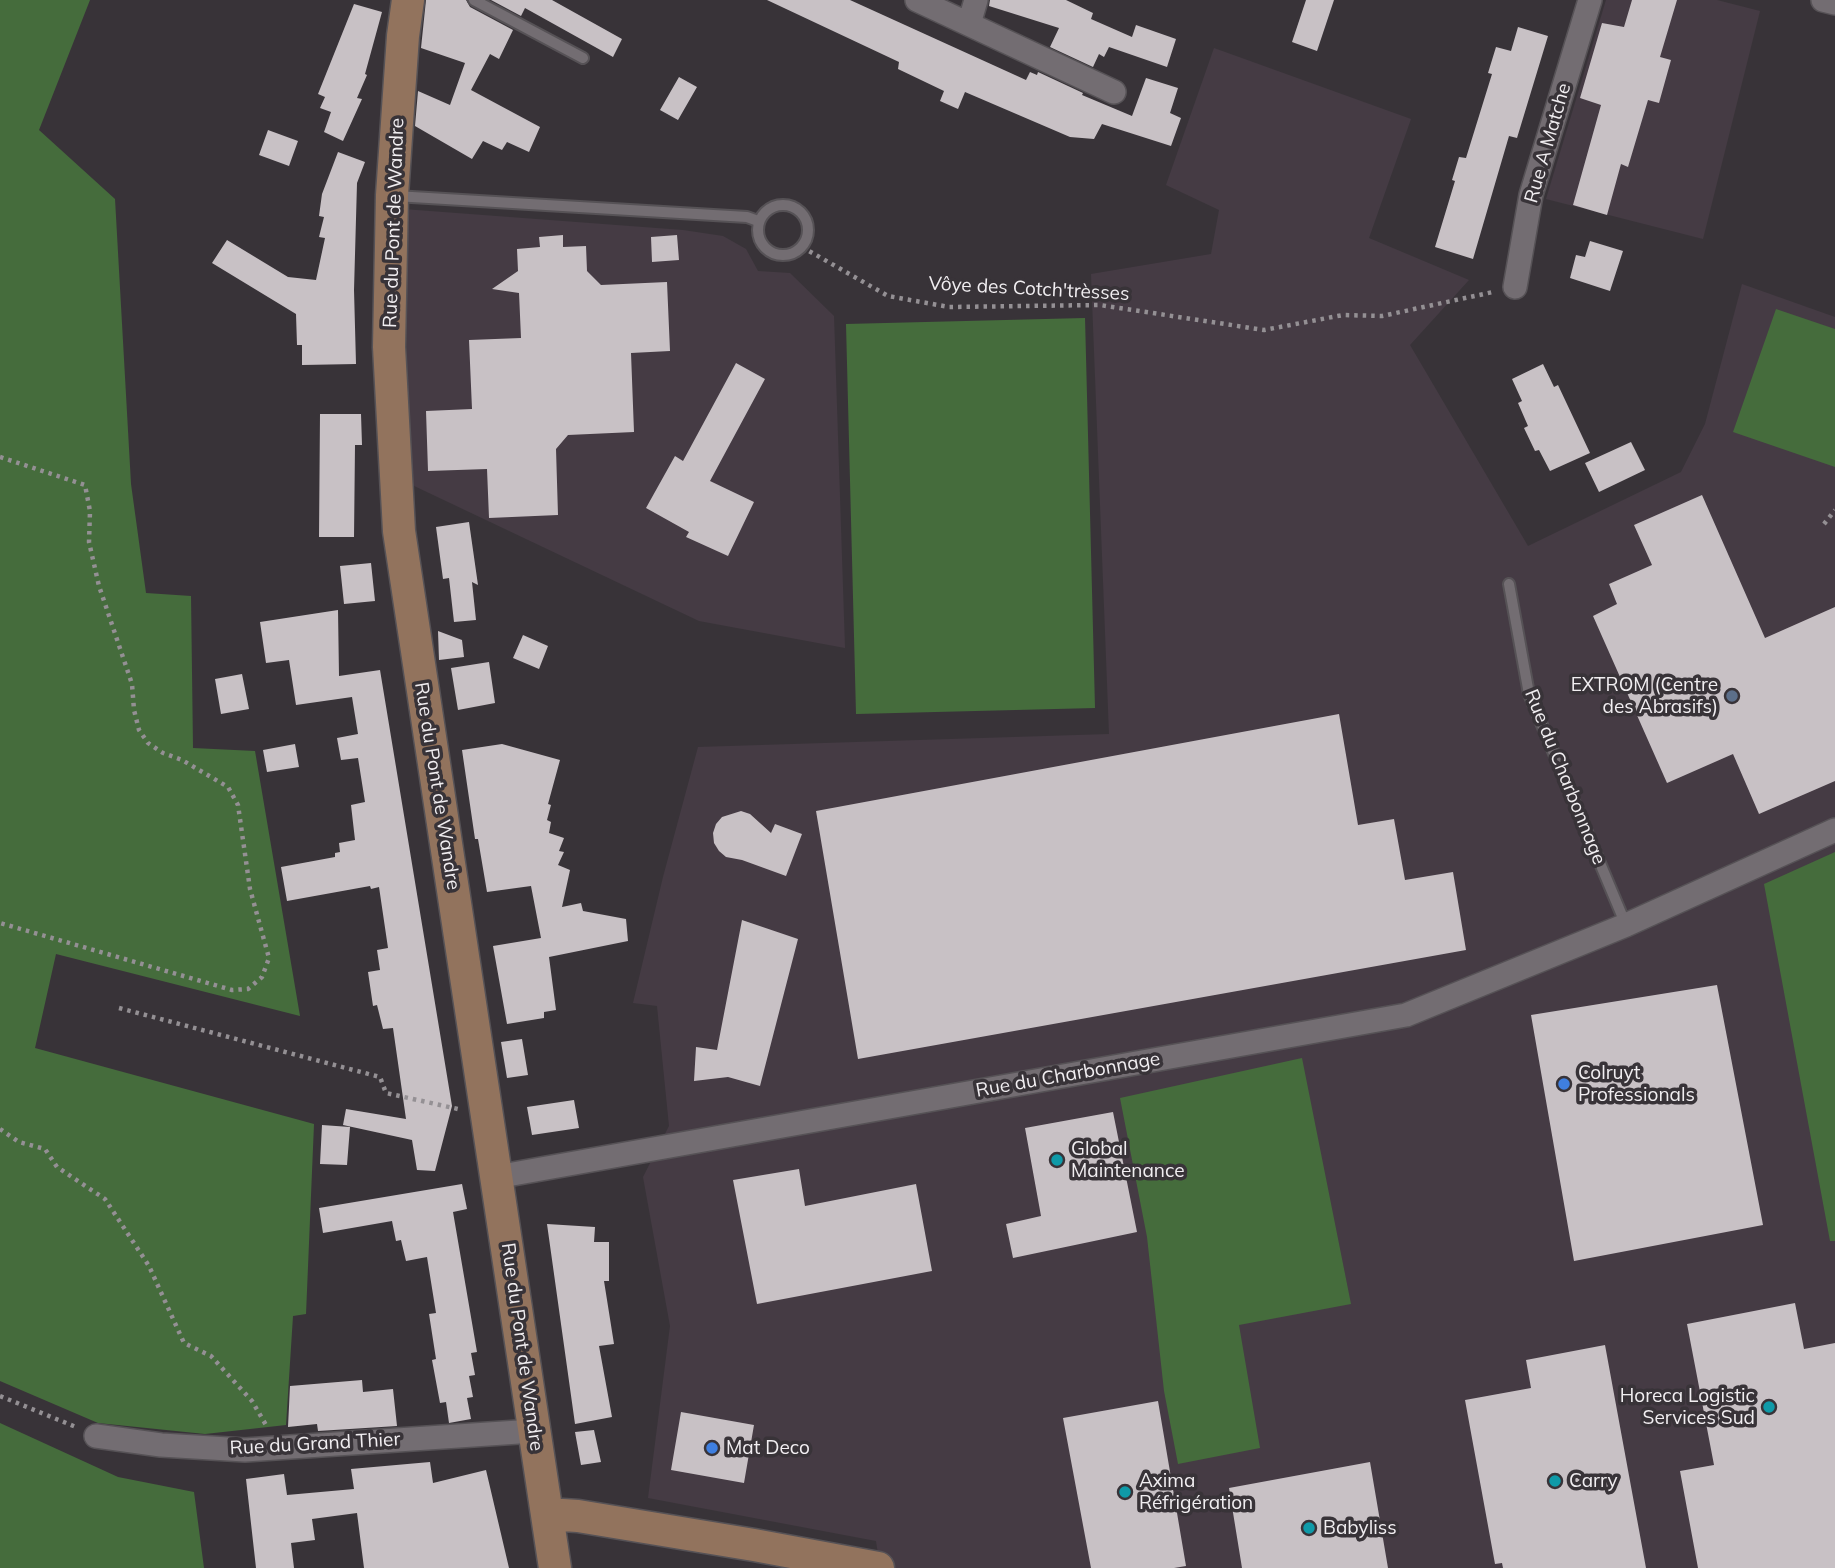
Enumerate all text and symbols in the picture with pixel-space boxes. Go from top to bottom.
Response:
street label: Rue A Matche [1520,81,1576,205]
street label: Rue du Pont de Wandre [379,118,409,328]
street label: Vôye des Cotch'trèsses [928,272,1130,306]
place label: EXTROM (Centre des Abrasifs) [1571,674,1718,718]
street label: Rue du Pont de Wandre [409,680,465,892]
street label: Rue du Charbonnage [1519,686,1611,868]
marker: EXTROM (Centre des Abrasifs) [1724,688,1740,704]
street label: Rue du Charbonnage [974,1048,1162,1102]
place label: Colruyt Professionals [1578,1062,1695,1106]
marker: Colruyt Professionals [1556,1076,1572,1092]
place label: Global Maintenance [1071,1138,1184,1182]
marker: Global Maintenance [1049,1152,1065,1168]
street label: Rue du Pont de Wandre [496,1241,548,1453]
place label: Horeca Logistic Services Sud [1620,1385,1755,1429]
marker: Horeca Logistic Services Sud [1761,1399,1777,1415]
street label: Rue du Grand Thier [229,1428,401,1460]
place label: Mat Deco [726,1437,810,1459]
marker: Mat Deco [704,1440,720,1456]
place label: Axima Réfrigération [1139,1470,1253,1514]
place label: Carry [1569,1470,1618,1492]
marker: Carry [1547,1473,1563,1489]
marker: Axima Réfrigération [1117,1484,1133,1500]
place label: Babyliss [1323,1517,1397,1539]
marker: Babyliss [1301,1520,1317,1536]

